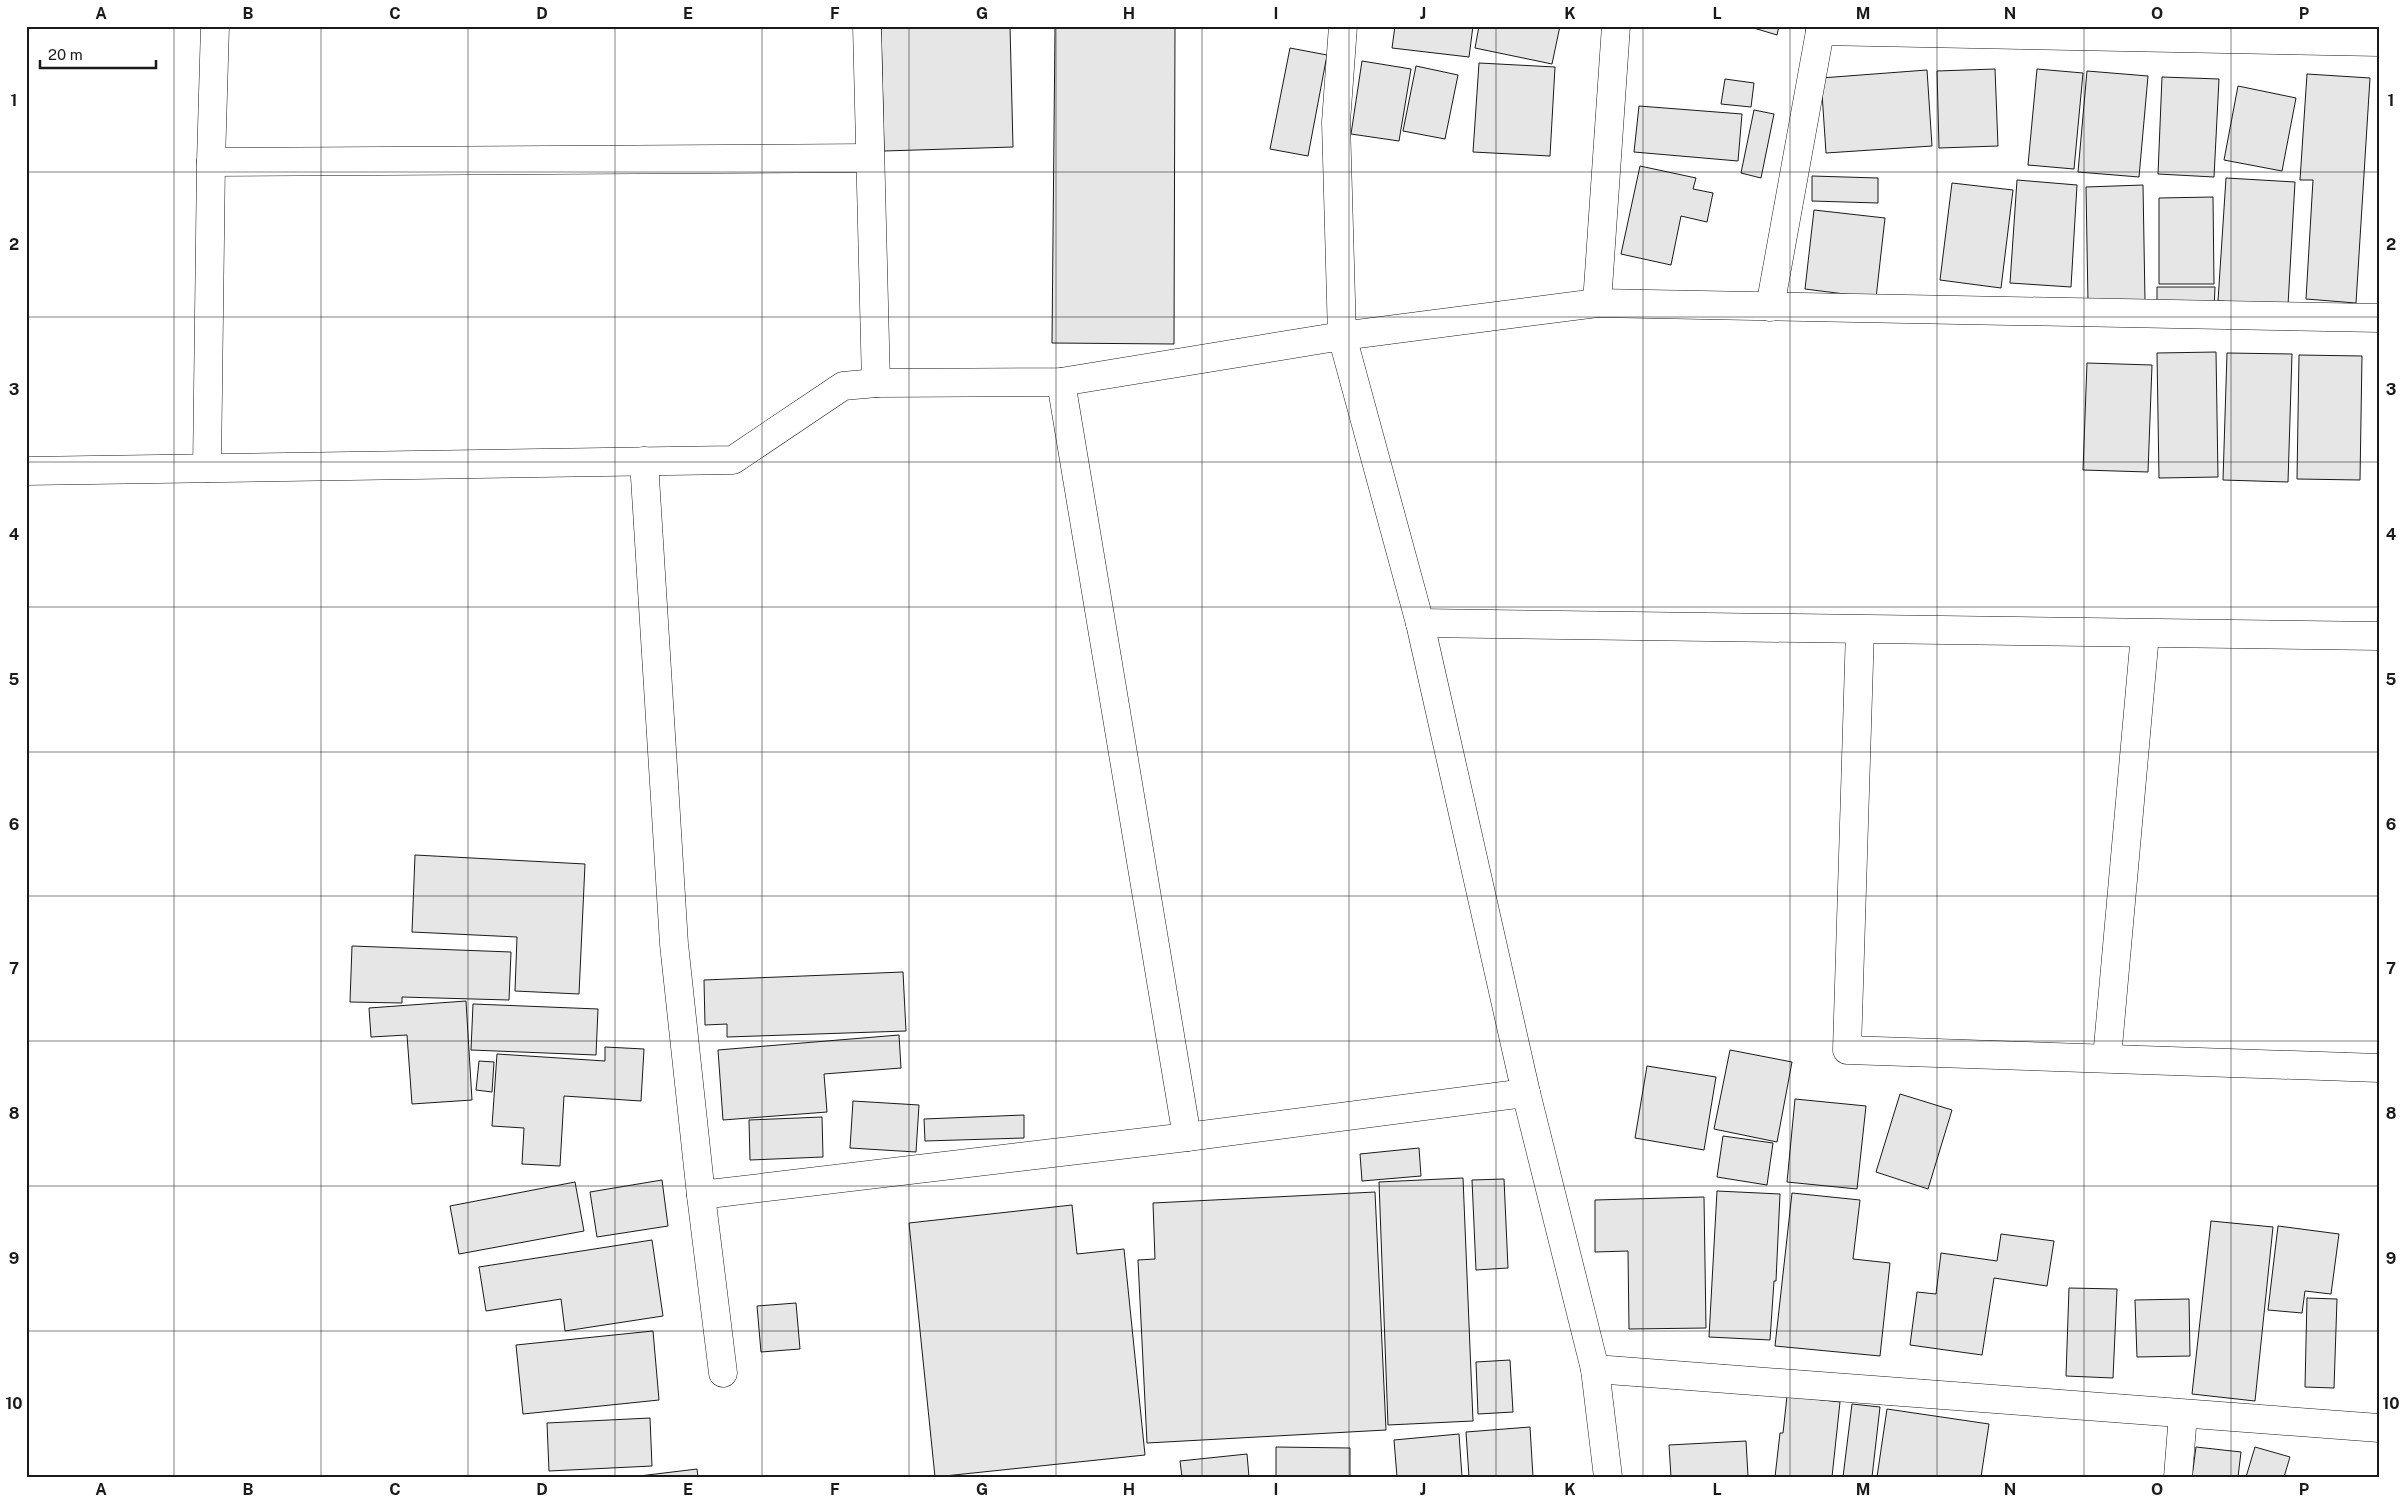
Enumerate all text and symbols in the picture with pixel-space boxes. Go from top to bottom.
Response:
text: A [95,4,107,23]
text: B [243,4,254,23]
text: C [389,4,401,23]
text: D [536,4,548,23]
text: E [683,4,693,23]
text: F [830,4,840,23]
text: G [976,4,988,23]
text: H [1123,4,1135,23]
text: I [1274,4,1278,23]
text: J [1420,4,1426,23]
text: K [1564,4,1576,23]
text: L [1712,4,1722,23]
text: M [1856,4,1870,23]
text: N [2004,4,2016,23]
text: O [2151,4,2163,23]
text: P [2299,4,2309,23]
scale bar [40,38,156,70]
text: 20 m [48,46,83,63]
text: 1 [11,91,17,110]
text: 1 [2388,91,2394,110]
text: 2 [9,235,19,254]
text: 2 [2386,235,2396,254]
text: 3 [9,380,19,399]
text: 3 [2386,380,2396,399]
text: 4 [9,525,20,544]
text: 4 [2386,525,2397,544]
text: 5 [9,670,20,689]
text: 5 [2386,670,2397,689]
text: 6 [9,815,19,834]
text: 6 [2386,815,2396,834]
text: 7 [9,959,19,978]
text: 7 [2386,959,2396,978]
text: 8 [9,1104,20,1123]
text: 8 [2386,1104,2397,1123]
text: 9 [9,1249,19,1268]
text: 9 [2386,1249,2396,1268]
text: 10 [5,1394,23,1413]
text: 10 [2382,1394,2400,1413]
text: A [95,1480,107,1499]
text: B [243,1480,254,1499]
text: C [389,1480,401,1499]
text: D [536,1480,548,1499]
text: E [683,1480,693,1499]
text: F [830,1480,840,1499]
text: G [976,1480,988,1499]
text: H [1123,1480,1135,1499]
text: I [1274,1480,1278,1499]
text: J [1420,1480,1426,1499]
text: K [1564,1480,1576,1499]
text: L [1712,1480,1722,1499]
text: M [1856,1480,1870,1499]
text: N [2004,1480,2016,1499]
text: O [2151,1480,2163,1499]
text: P [2299,1480,2309,1499]

